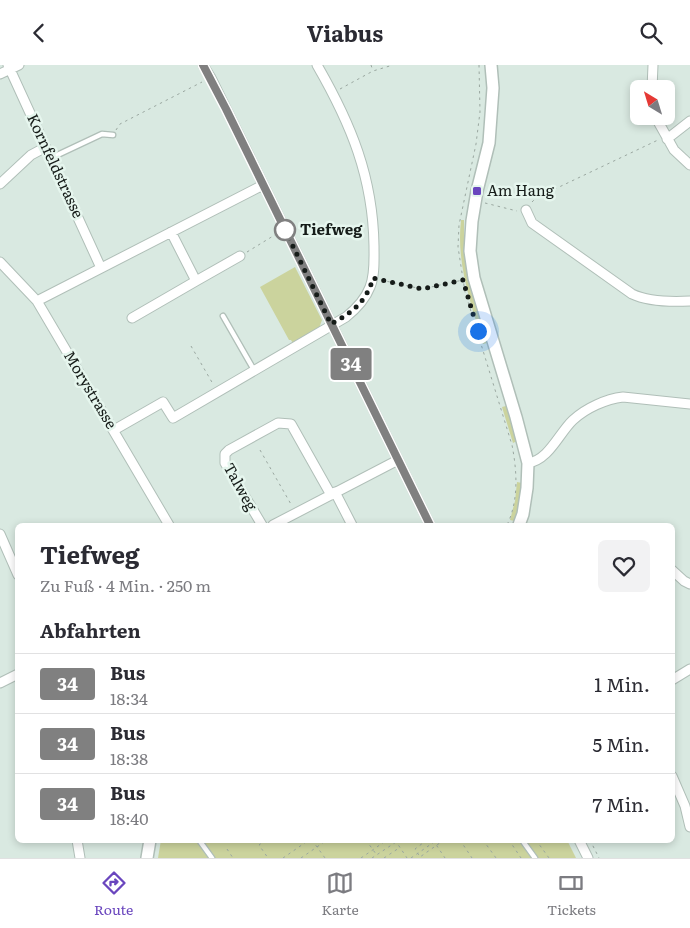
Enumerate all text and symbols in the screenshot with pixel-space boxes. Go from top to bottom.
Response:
text: Viabus [307,16,383,49]
icon: back [25,19,53,47]
icon: search [637,19,665,47]
north arrow [630,80,675,125]
map controls [630,80,675,125]
street label: Kornfeldstrasse [22,109,91,221]
place label: Am Hang [487,178,555,201]
marker: Am Hang [471,185,483,197]
place label: Tiefweg [300,217,363,240]
marker: Tiefweg [274,219,296,241]
your location [466,319,491,344]
street label: Morystrasse [59,346,124,433]
line badge: 34 [328,348,374,380]
text: 34 [341,350,361,377]
street label: Talweg [219,458,264,515]
text: Tiefweg [40,536,140,571]
button: heart [598,540,650,592]
text: Zu Fuß · 4 Min. · 250 m [40,573,211,597]
text: Abfahrten [40,616,141,644]
text: Bus [110,658,145,686]
text: 34 [57,670,78,697]
text: 1 Min. [594,670,650,698]
text: 18:34 [110,686,148,710]
text: Bus [110,718,145,746]
text: 34 [57,730,78,757]
text: 5 Min. [592,730,650,758]
text: 18:38 [110,746,148,770]
text: Bus [110,778,145,806]
text: 34 [57,790,78,817]
text: 7 Min. [592,790,650,818]
text: 18:40 [110,806,148,830]
tab: Route [94,869,133,919]
tab: Karte [322,869,359,919]
tab: Tickets [547,869,596,919]

